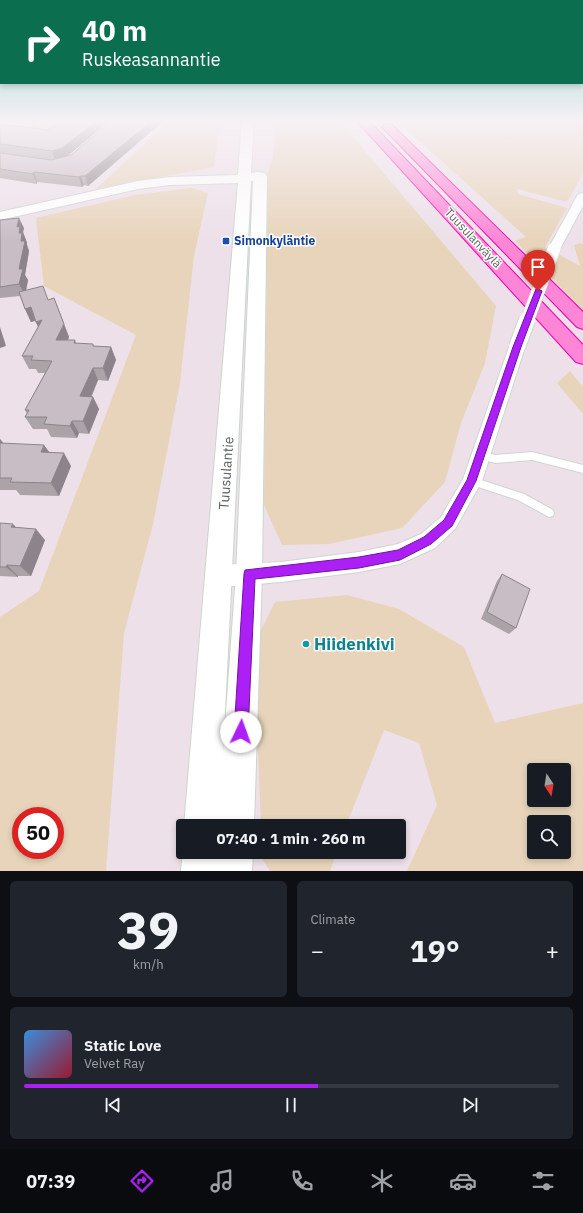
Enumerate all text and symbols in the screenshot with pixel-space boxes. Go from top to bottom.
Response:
text: 40 m [82,12,147,49]
icon: right [16,16,68,68]
text: Ruskeasannantie [82,48,221,71]
street label: Tuusulanväylä [442,204,505,271]
place label: Simonkyläntie [234,233,315,248]
marker: Simonkyläntie [221,236,231,246]
pin [521,250,555,291]
icon: arrive [527,256,549,278]
street label: Tuusulantie [214,435,238,510]
place label: Hiidenkivi [314,633,395,655]
marker: Hiidenkivi [301,639,311,649]
position arrow [220,711,262,753]
north arrow [527,763,571,807]
map controls [527,763,571,859]
speed limit sign: 50 [12,807,64,859]
button: search [527,815,571,859]
text: 07:40 · 1 min · 260 m [217,829,365,848]
text: 39 [117,896,179,963]
text: Climate [311,911,355,928]
text: 19° [410,931,460,970]
text: − [311,936,324,965]
text: + [546,936,559,965]
text: km/h [133,956,164,973]
text: Static Love [84,1036,161,1055]
text: Velvet Ray [84,1055,145,1072]
icon: previous [102,1094,124,1116]
icon: pause [280,1094,302,1116]
icon: next [459,1094,481,1116]
icon: directions [128,1167,156,1195]
icon: music [208,1167,236,1195]
icon: phone [288,1167,316,1195]
icon: climate [368,1167,396,1195]
icon: car [449,1167,477,1195]
icon: filters [529,1167,557,1195]
text: 07:39 [26,1170,75,1193]

